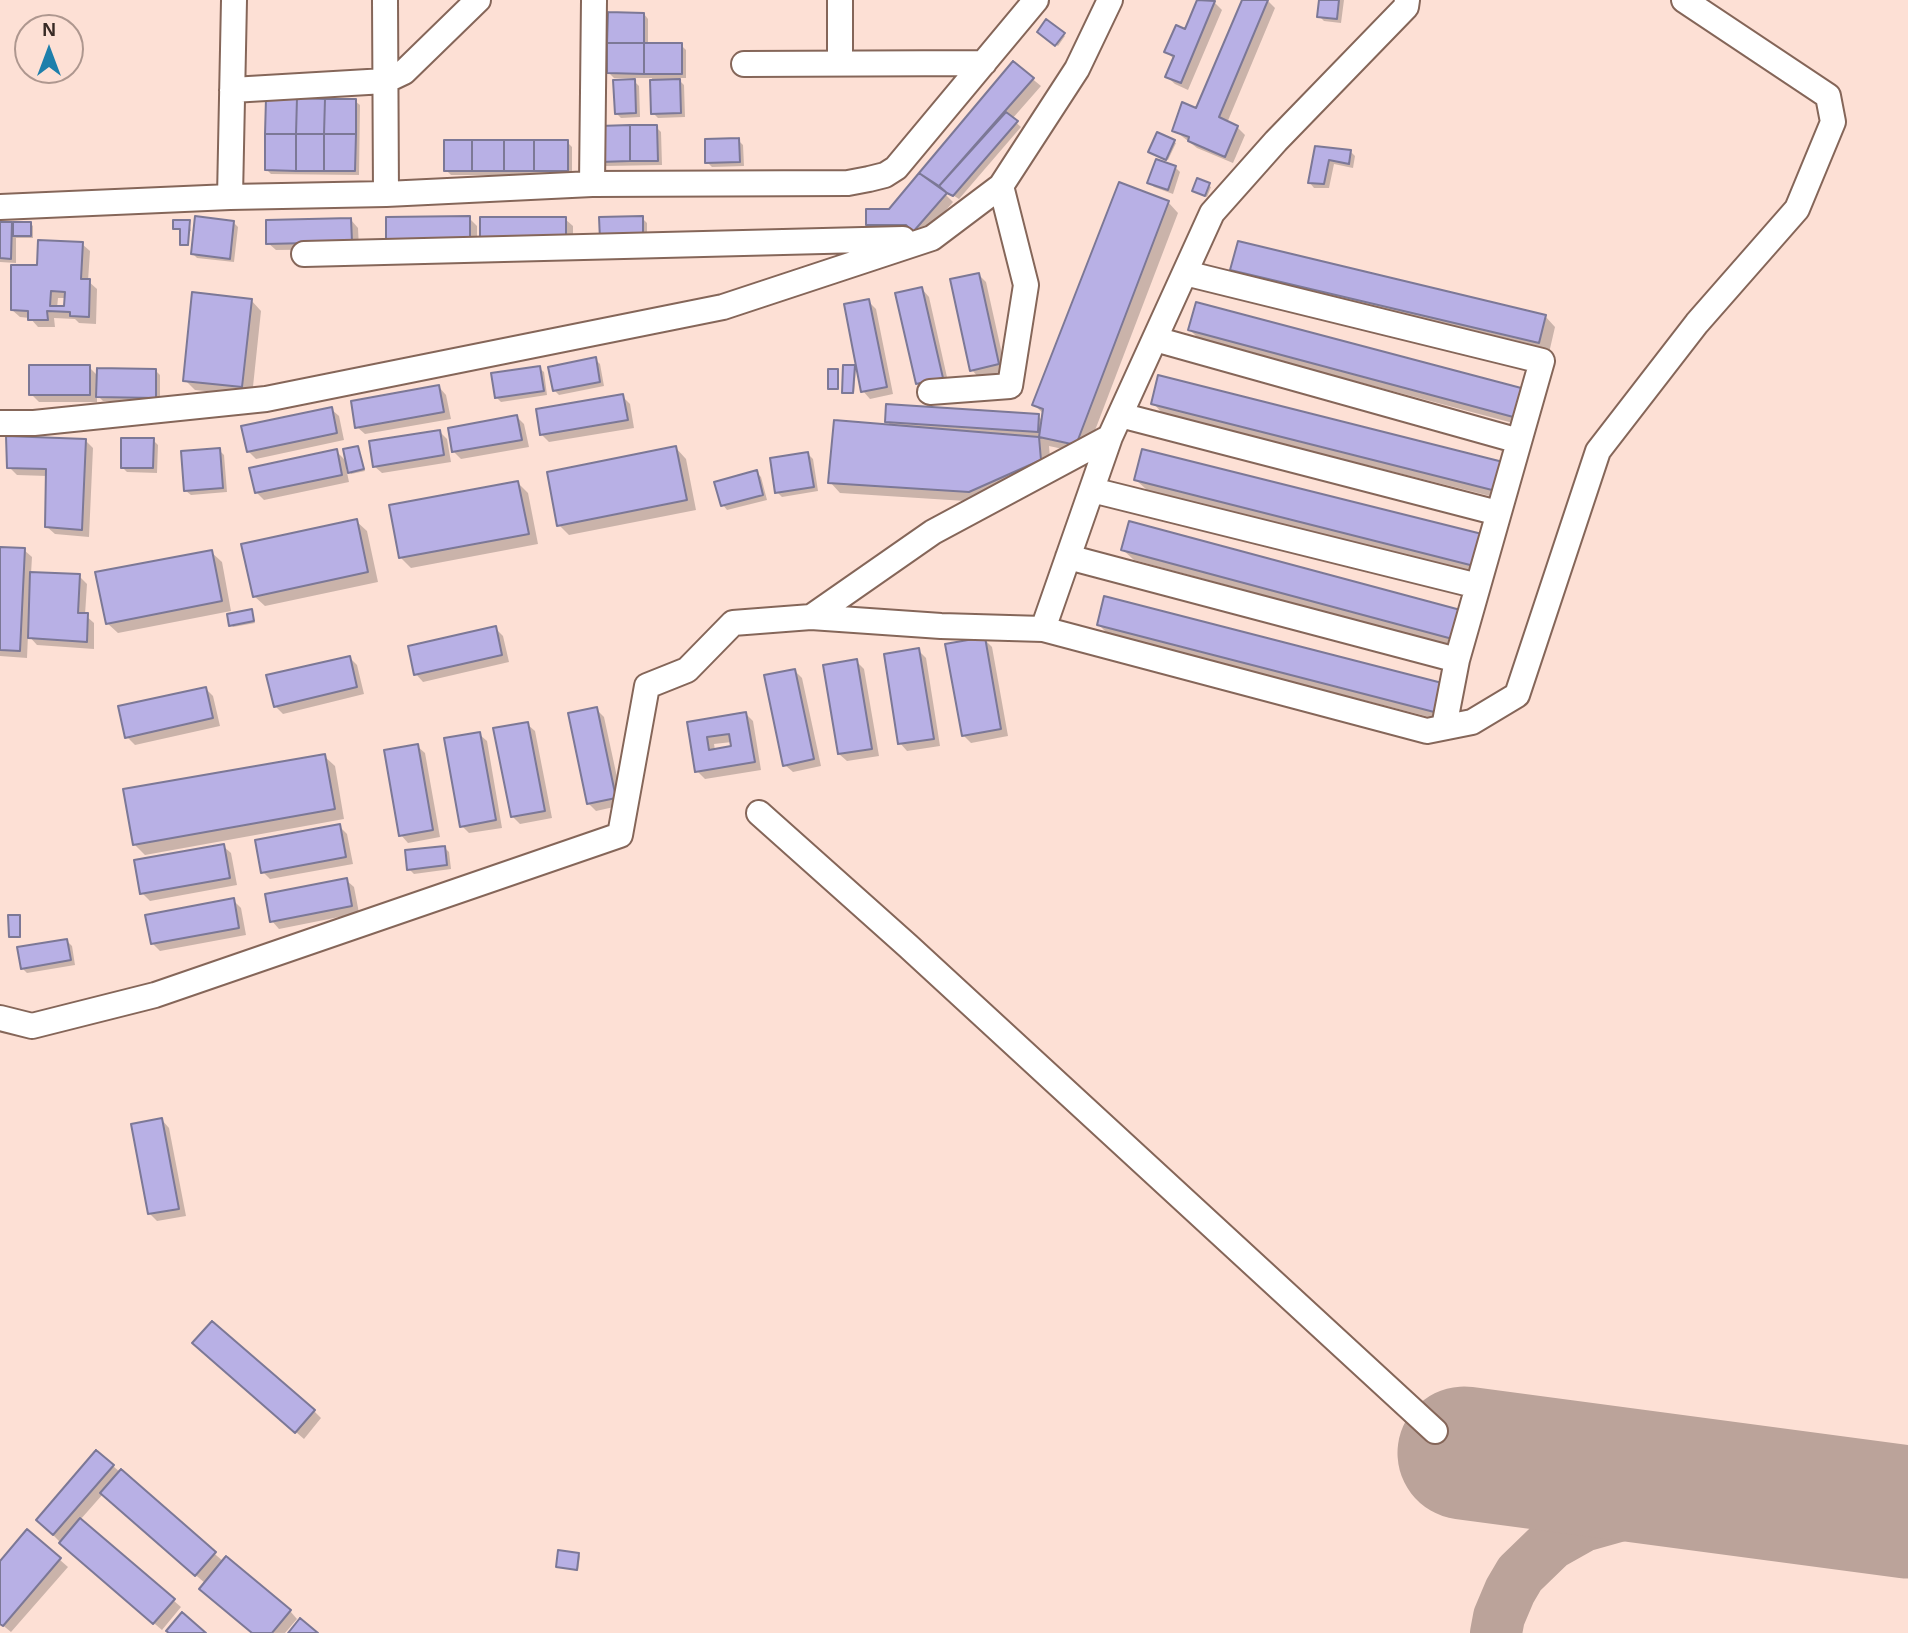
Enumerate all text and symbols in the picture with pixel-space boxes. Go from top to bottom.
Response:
north arrow [14,14,84,84]
text: N [42,19,56,40]

